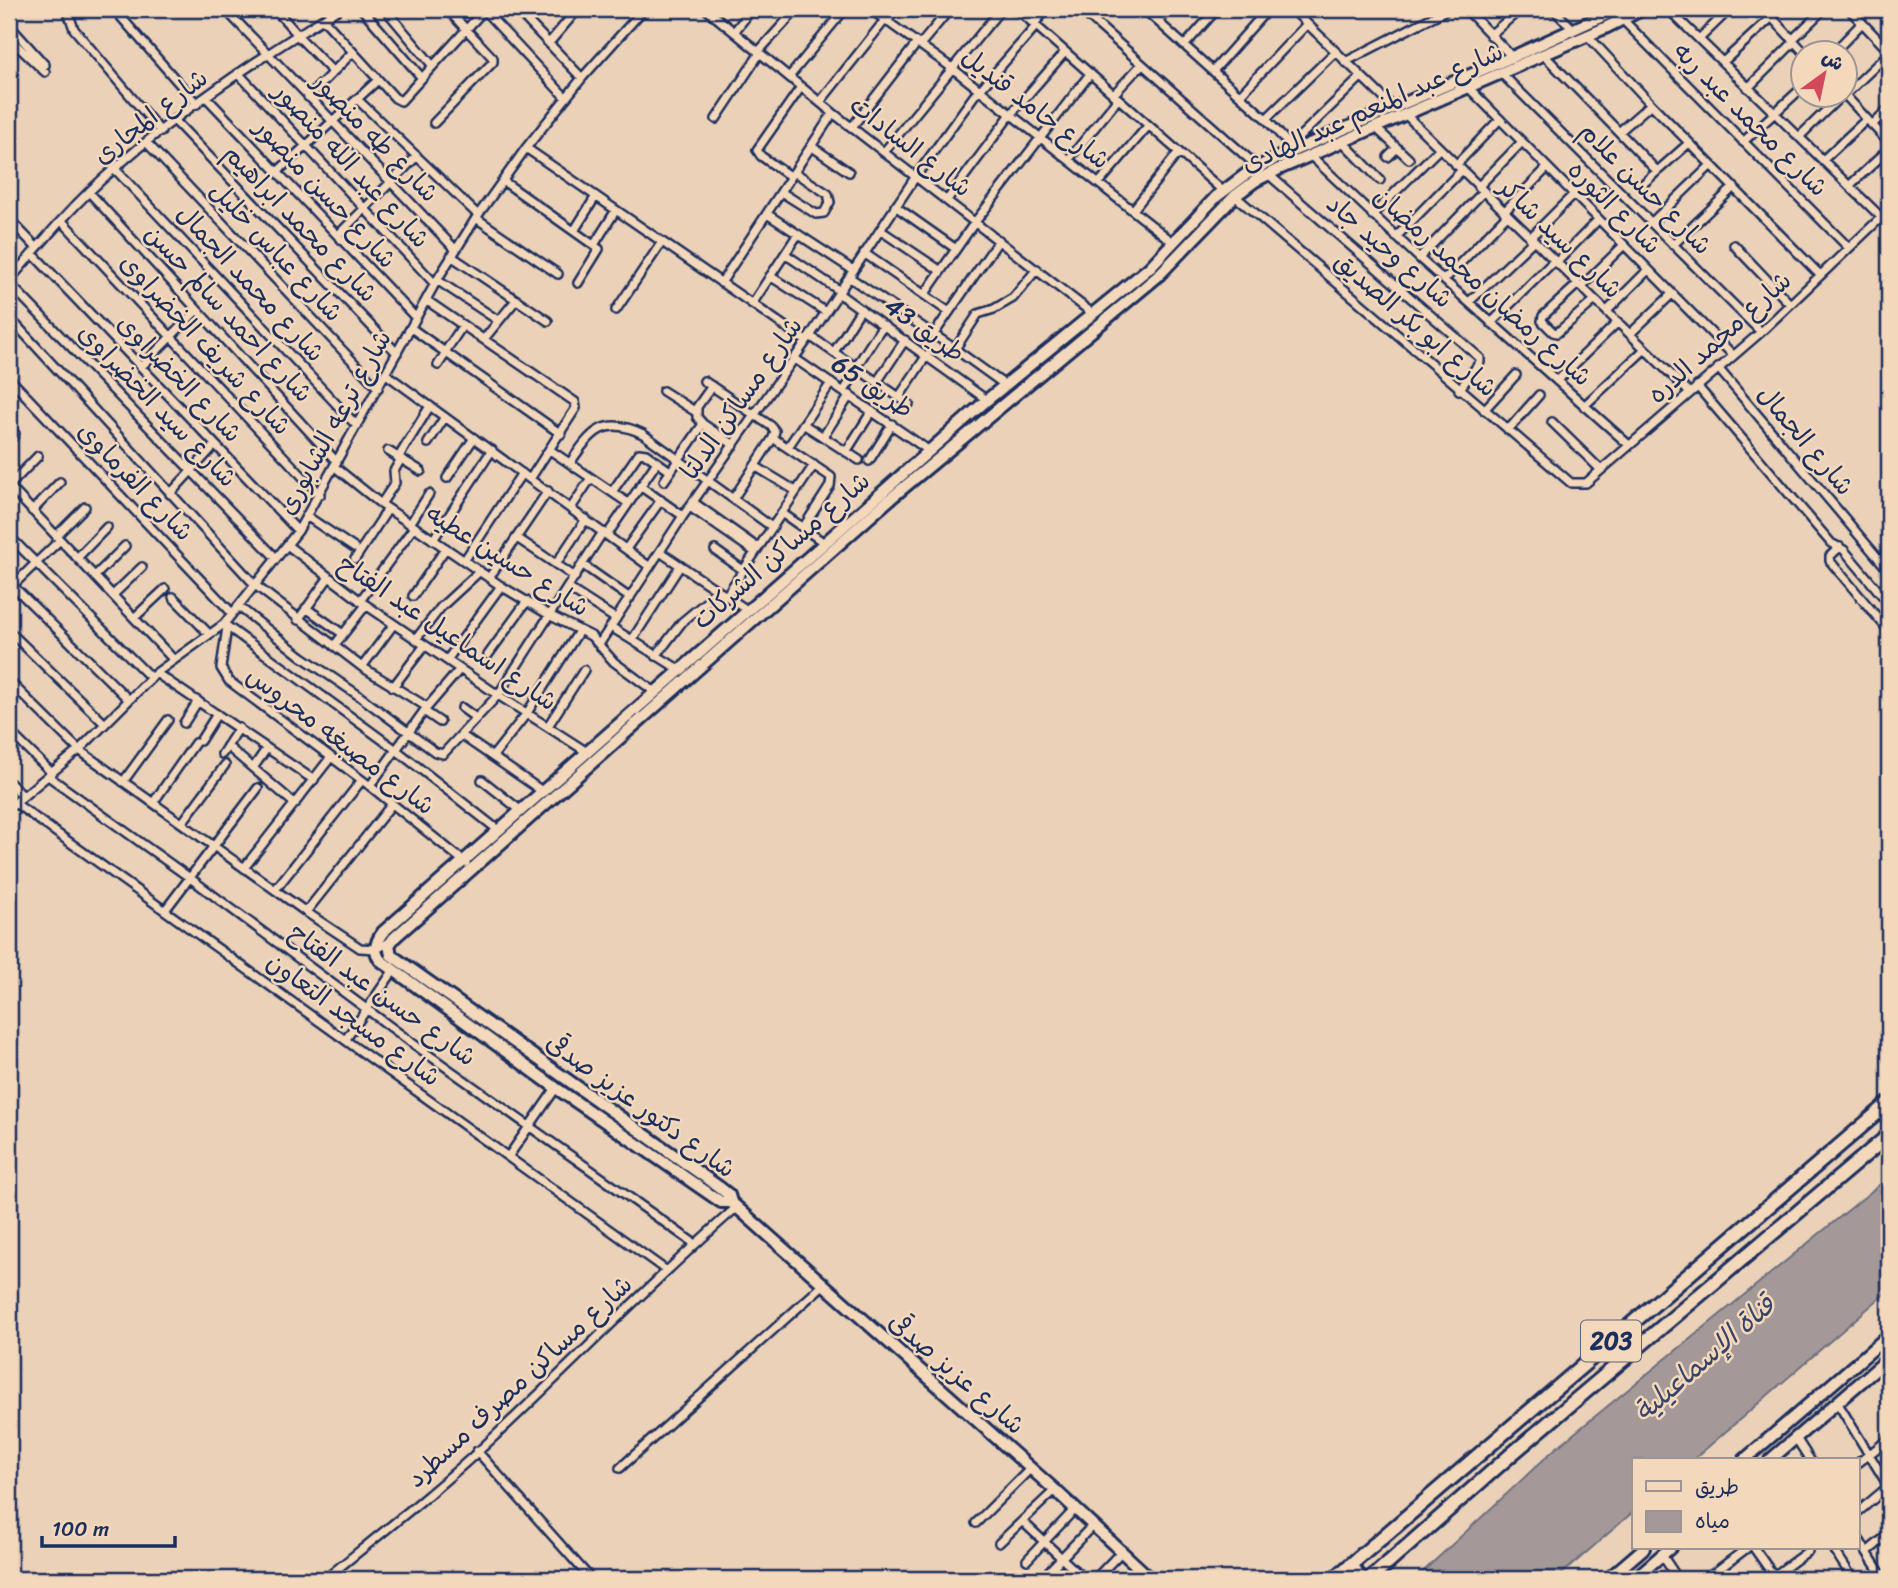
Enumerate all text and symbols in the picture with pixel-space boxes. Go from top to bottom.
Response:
street label: شارع عبد المنعم عبد الهادى [1233,28,1511,186]
street label: شارع حامد قنديل [951,35,1121,181]
street label: شارع محمد عبد ربه [1667,35,1835,203]
north arrow [1790,38,1860,108]
street label: شارع المجارى [82,56,218,176]
street label: شارع طه منصور [300,59,451,214]
street label: شارع عبد الله منصور [261,69,442,259]
street label: شارع السادات [839,83,983,209]
street label: شارع حسن منصور [242,105,409,280]
street label: شارع حسن علام [1568,110,1724,266]
street label: شارع محمد ابراهيم [212,132,390,314]
street label: شارع الثوره [1556,148,1674,266]
street label: شارع سيد شاكر [1486,165,1634,310]
street label: شارع عباس خليل [199,169,355,333]
street label: شارع رمضان محمد رمضان [1362,174,1604,398]
street label: شارع وحيد جاد [1316,182,1464,320]
street label: شارع محمد الجمال [165,193,337,373]
street label: شارع احمد سالم حسن [133,212,325,414]
street label: شارع ابو بكر الصديق [1323,239,1509,409]
street label: شارع شريف الخضراوى [108,242,304,446]
street label: شارع محمد الدره [1636,259,1802,415]
street label: طريق 43 [874,283,976,375]
street label: شارع الخضراوى [106,302,254,454]
street label: شارع مساكن الدلتا [667,306,815,490]
street label: شارع سيد الخضراوى [67,312,249,498]
street label: شارع ترعه الشابورى [264,321,404,523]
street label: طريق 65 [822,341,924,431]
street label: شارع الجمال [1745,374,1867,506]
street label: شارع الفرماوى [66,410,206,552]
street label: شارع مساكن الشركات [681,459,881,641]
street label: شارع حسين عطيه [417,491,599,629]
street label: شارع اسماعيل عبد الفتاح [329,541,567,723]
street label: شارع مصبغه محروس [236,653,446,827]
street label: شارع حسن عبد الفتاح [279,910,487,1078]
street label: شارع مسجد التعاون [257,939,451,1099]
street label: شارع دكتور عزيز صدقى [536,1020,746,1190]
street label: شارع مساكن مصرف مسطرد [395,1263,643,1499]
water label: قناة الإسماعيلية [1622,1280,1788,1434]
street label: شارع عزيز صدقى [878,1300,1036,1446]
road number: 203 [1581,1321,1641,1362]
legend [1632,1458,1860,1550]
text: طريق [1695,1468,1739,1506]
text: مياه [1695,1502,1730,1540]
scale bar [42,1504,175,1548]
text: 100 m [52,1510,109,1548]

